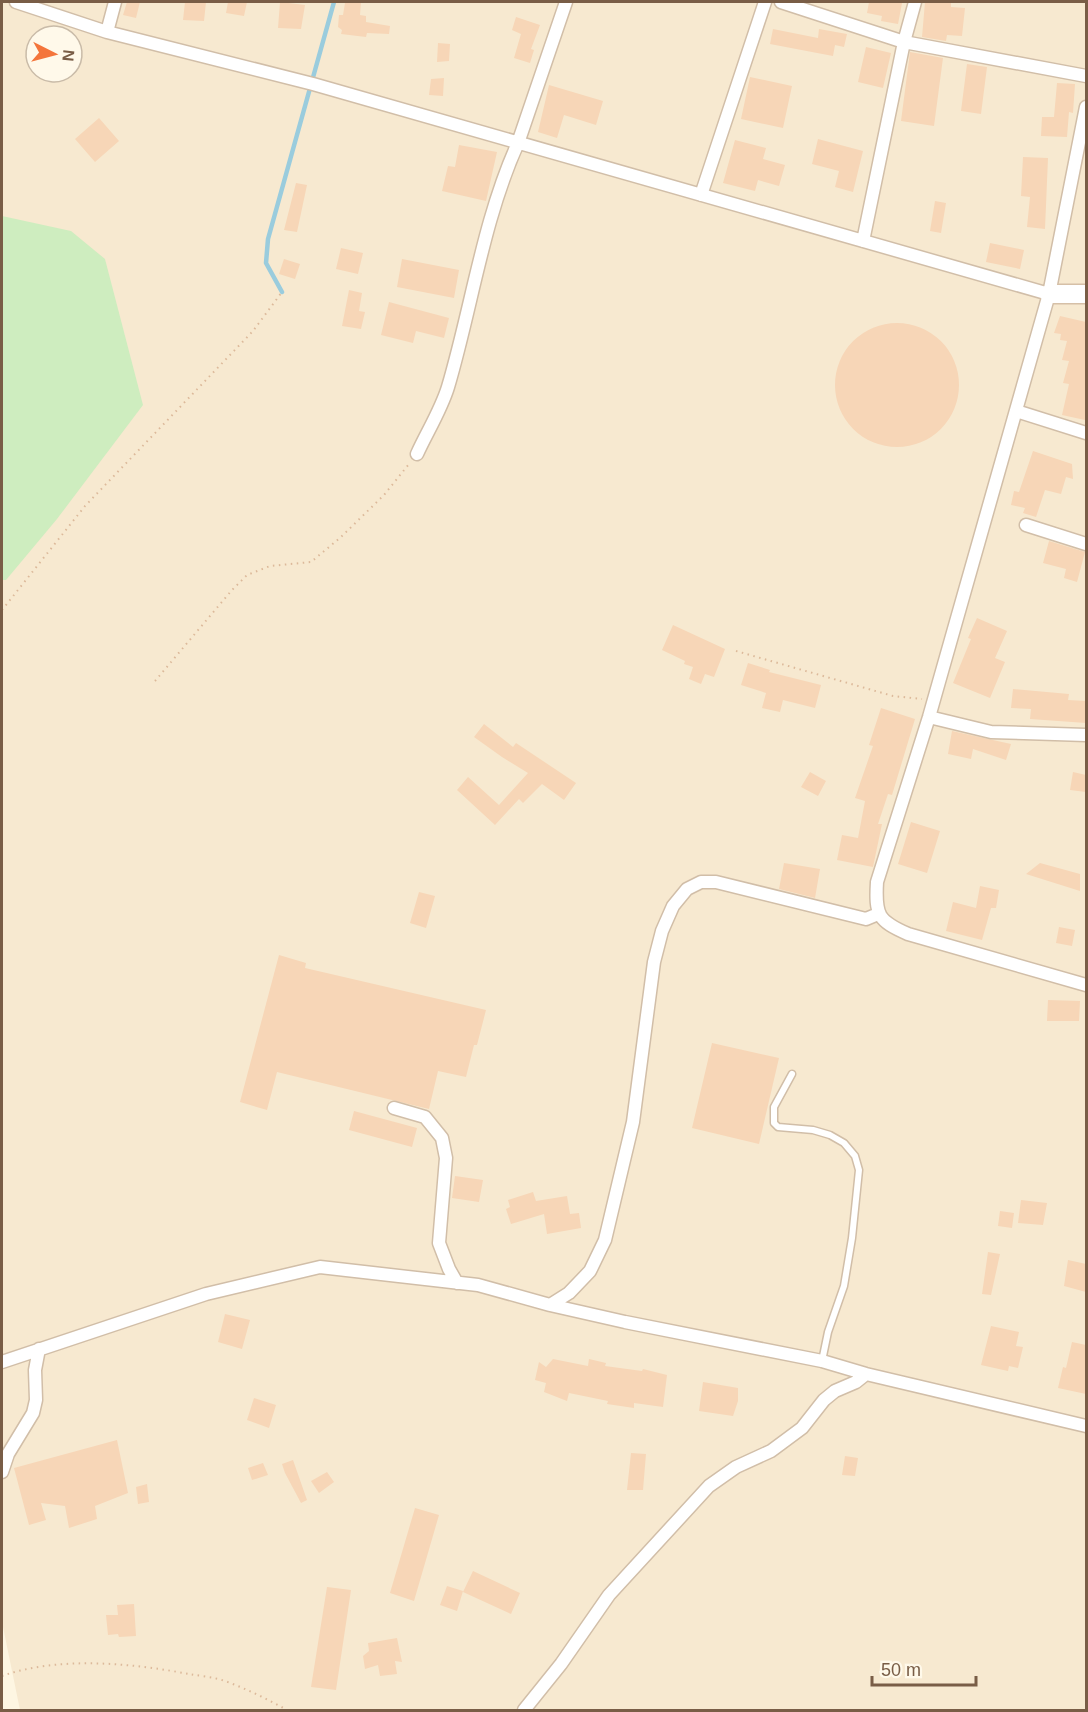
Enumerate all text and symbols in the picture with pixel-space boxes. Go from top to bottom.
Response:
north arrow [24,24,84,84]
text: N [59,49,77,62]
scale bar [872,1649,976,1687]
text: 50 m [881,1660,921,1680]

